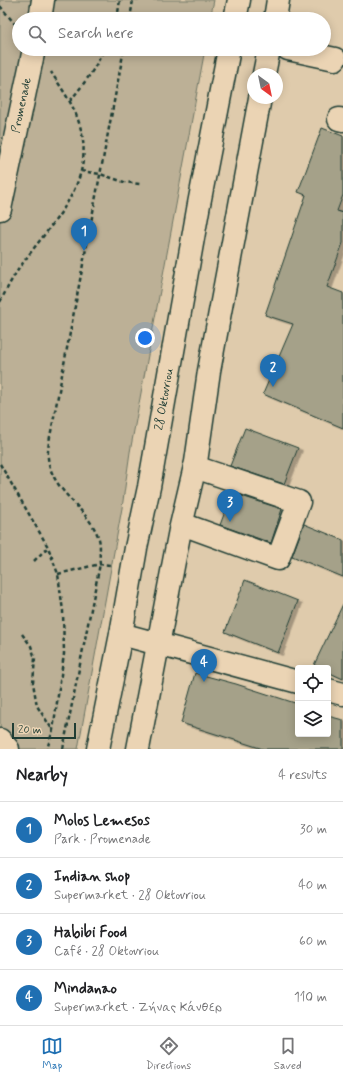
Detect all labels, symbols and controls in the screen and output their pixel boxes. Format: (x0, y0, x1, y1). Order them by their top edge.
search box (12, 12, 331, 56)
icon: search (26, 23, 48, 45)
text: Search here (58, 24, 134, 44)
north arrow (247, 68, 283, 104)
street label: Promenade (8, 76, 36, 135)
pin: 1 (71, 218, 97, 251)
your location (135, 328, 155, 348)
pin: 2 (260, 354, 286, 387)
street label: 28 Oktovriou (151, 367, 178, 432)
pin: 3 (217, 489, 243, 522)
pin: 4 (191, 649, 217, 682)
map controls (295, 665, 331, 737)
button: locate (295, 665, 331, 701)
button: layers (295, 701, 331, 737)
scale bar (12, 721, 76, 740)
text: 20 m (18, 723, 41, 737)
text: Nearby (16, 764, 68, 786)
text: 4 results (278, 767, 327, 784)
text: Molos Lemesos (54, 811, 150, 831)
text: 1 (26, 821, 32, 838)
text: 30 m (300, 821, 327, 838)
text: Park · Promenade (54, 831, 151, 848)
text: Indian shop (54, 867, 130, 887)
text: 2 (26, 877, 32, 894)
text: 40 m (298, 877, 327, 894)
text: Supermarket · 28 Oktovriou (54, 887, 206, 904)
text: Habibi Food (54, 923, 127, 943)
text: 3 (26, 933, 32, 950)
text: 60 m (299, 933, 327, 950)
text: Café · 28 Oktovriou (54, 943, 159, 960)
text: Mindanao (54, 979, 117, 999)
text: 4 (25, 989, 33, 1006)
text: 110 m (294, 989, 327, 1006)
text: Supermarket · Ζήνας Κάνθερ (54, 999, 222, 1016)
tab: Map (41, 1035, 63, 1073)
tab: Directions (146, 1035, 191, 1073)
tab: Saved (274, 1035, 302, 1073)

